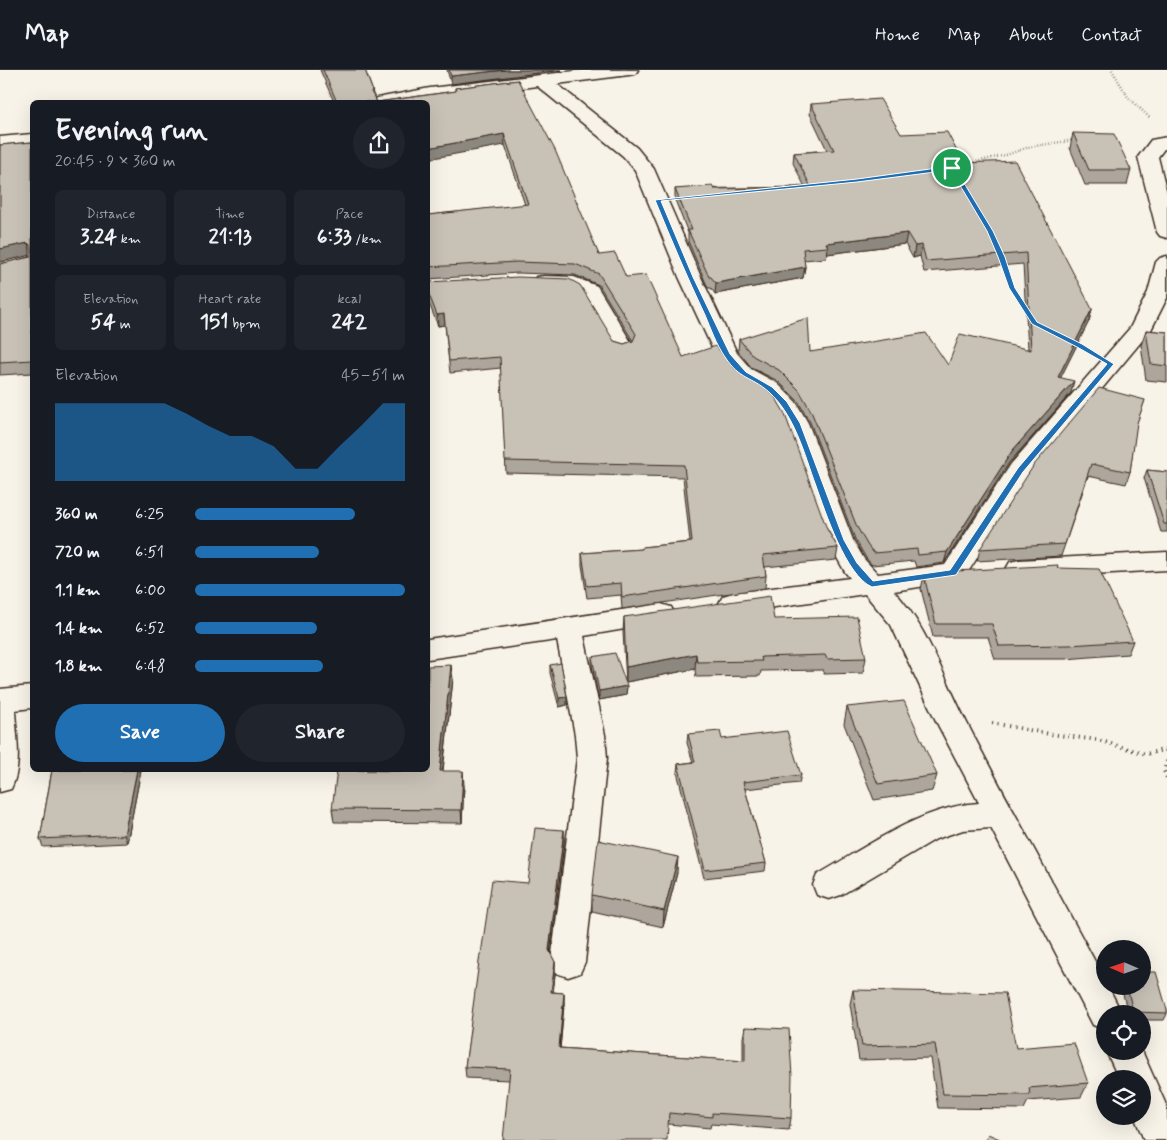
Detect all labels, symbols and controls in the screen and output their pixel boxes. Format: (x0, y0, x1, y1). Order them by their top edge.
text: Map (25, 19, 69, 50)
text: Home (875, 23, 920, 47)
text: Map (948, 23, 981, 47)
text: About (1009, 23, 1053, 47)
text: Contact (1081, 23, 1142, 47)
text: Evening run (55, 113, 208, 150)
button: share (353, 117, 405, 169)
pin (931, 147, 973, 189)
text: 20:45 · 9 × 360 m (55, 151, 175, 172)
icon: arrive (938, 154, 966, 182)
text: Distance (86, 205, 135, 223)
text: Time (215, 205, 245, 223)
text: Pace (335, 205, 363, 223)
text: 3.24 (80, 223, 117, 251)
text: 21:13 (208, 223, 252, 251)
text: 6:33 (317, 223, 352, 251)
text: km (117, 230, 141, 248)
text: /km (352, 230, 382, 248)
text: Elevation (83, 290, 138, 308)
text: Heart rate (199, 290, 261, 308)
text: kcal (338, 290, 361, 308)
text: 54 (91, 308, 116, 336)
text: 151 (200, 308, 228, 336)
text: 242 (332, 308, 367, 336)
text: m (116, 315, 131, 333)
text: bpm (228, 315, 260, 333)
text: Elevation (55, 365, 118, 386)
text: 45–51 m (341, 365, 405, 386)
text: 360 m (55, 504, 98, 525)
text: 6:25 (135, 504, 164, 525)
text: 720 m (55, 542, 100, 563)
text: 6:51 (135, 542, 164, 563)
text: 1.1 km (55, 580, 100, 601)
text: 6:00 (135, 580, 166, 601)
text: 1.4 km (55, 618, 102, 639)
text: 6:52 (135, 618, 166, 639)
text: 1.8 km (55, 656, 102, 677)
text: 6:48 (135, 656, 166, 677)
button: Save (55, 704, 225, 762)
button: Share (235, 704, 405, 762)
north arrow (1096, 940, 1151, 995)
map controls (1096, 940, 1151, 1125)
button: locate (1096, 1005, 1151, 1060)
button: layers (1096, 1070, 1151, 1125)

